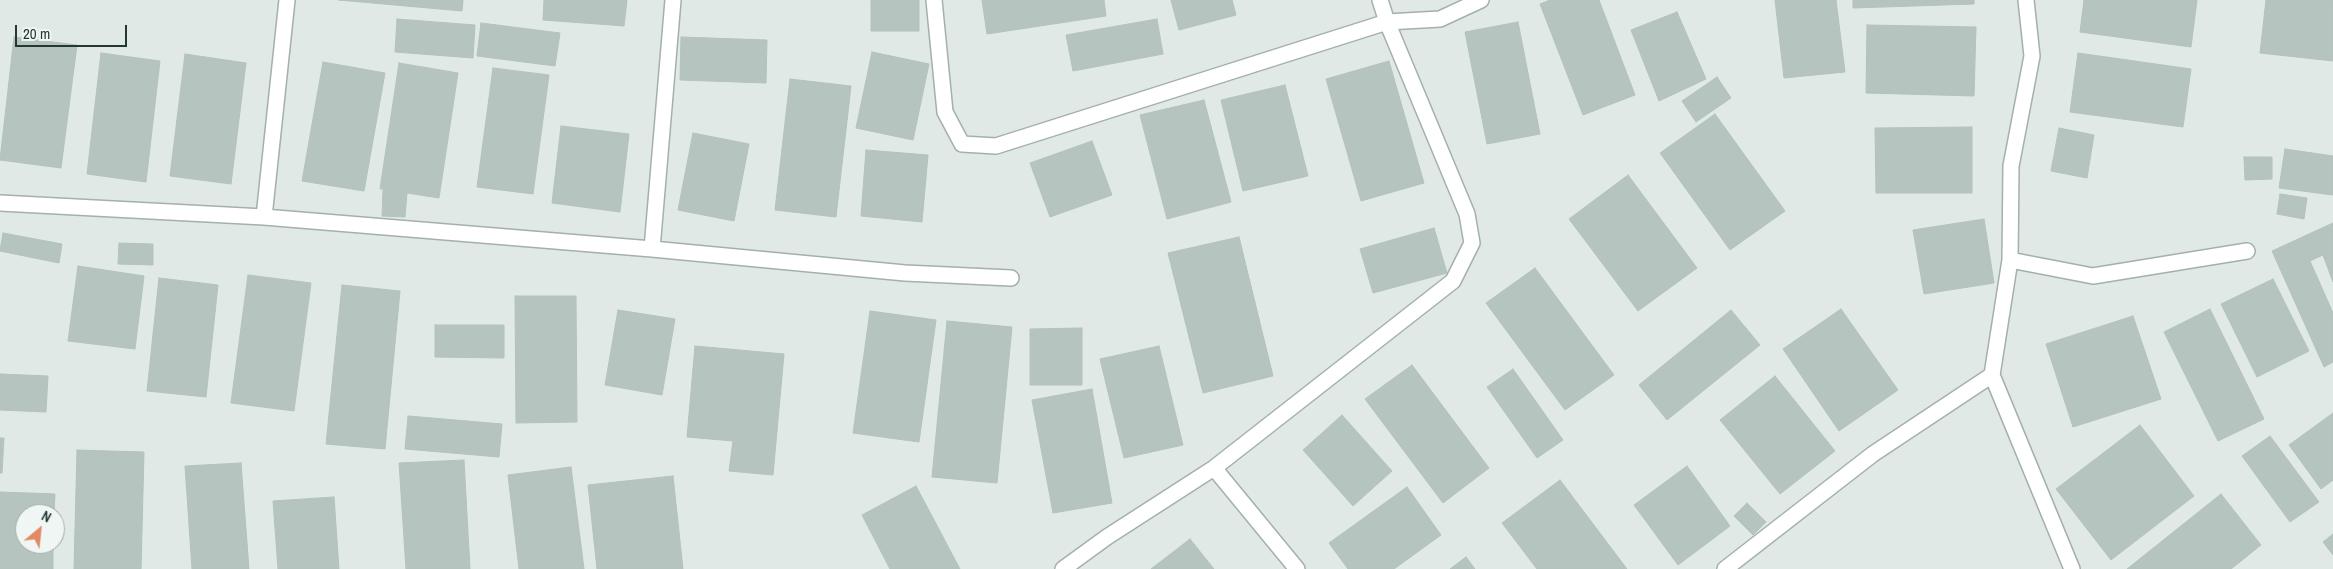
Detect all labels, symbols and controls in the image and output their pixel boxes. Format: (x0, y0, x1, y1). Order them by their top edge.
scale bar (18, 15, 130, 47)
text: 20 m (23, 23, 50, 44)
north arrow (15, 504, 65, 554)
text: N (39, 507, 54, 527)

